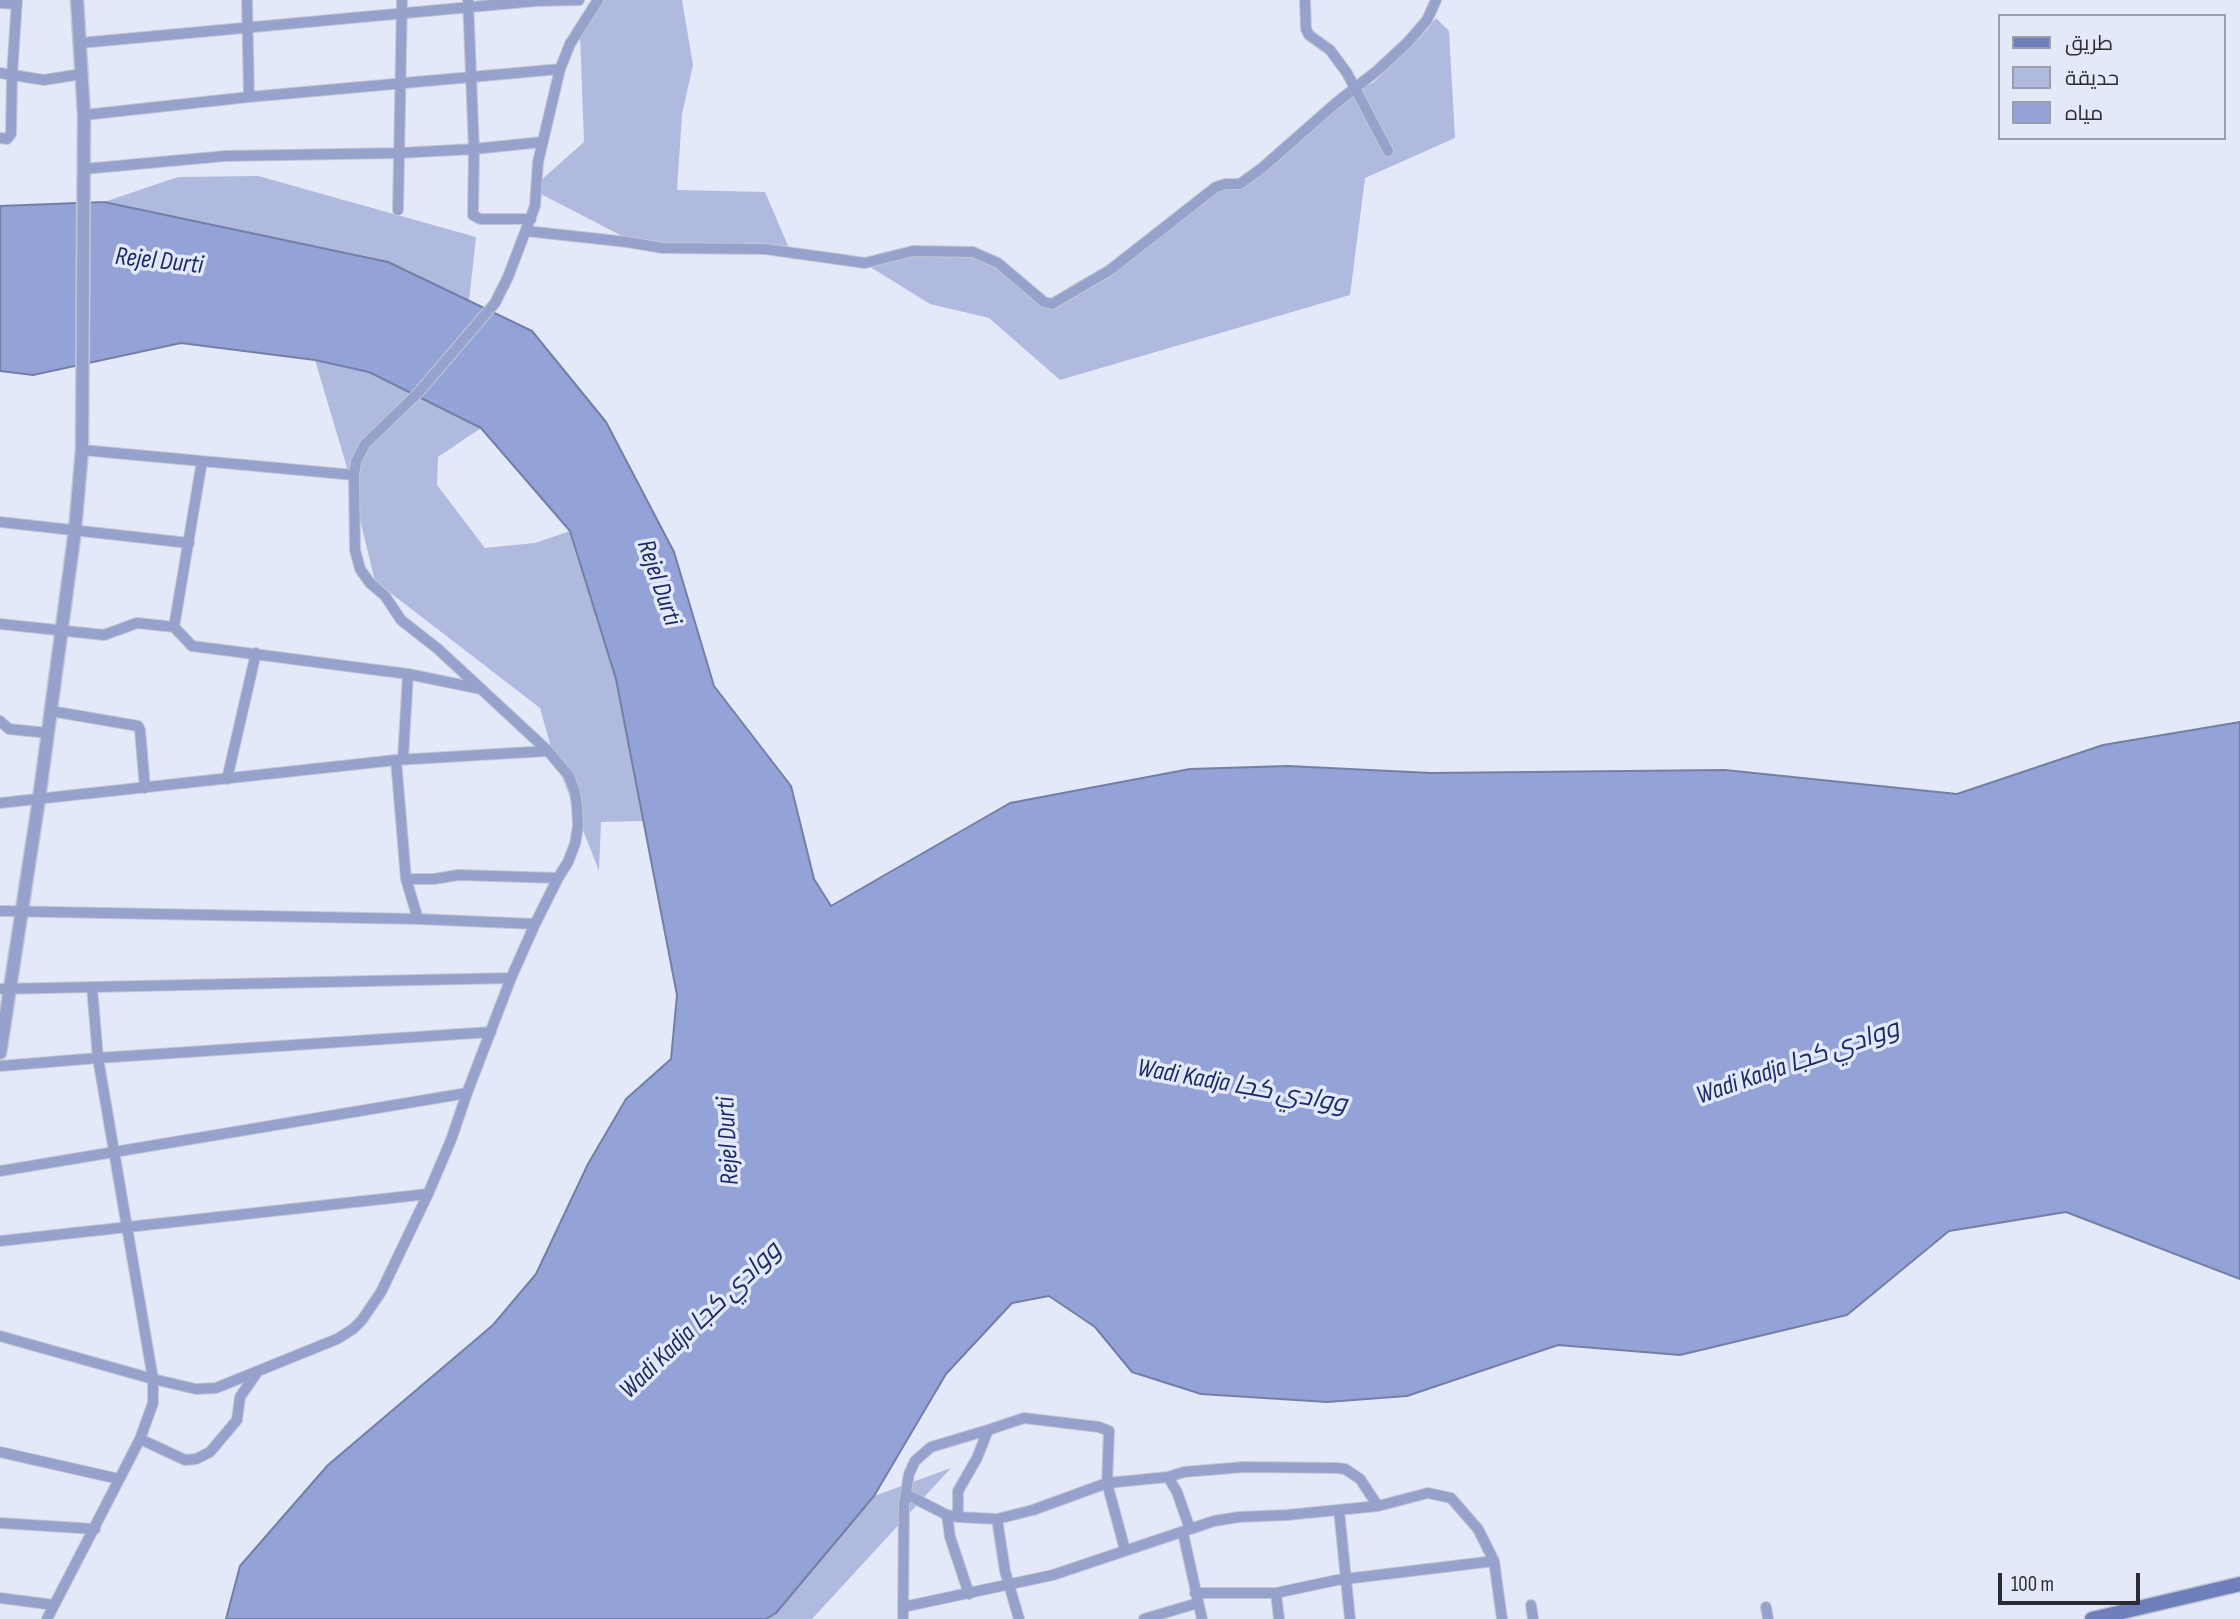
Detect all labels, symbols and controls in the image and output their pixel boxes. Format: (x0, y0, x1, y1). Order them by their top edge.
legend (1998, 14, 2226, 140)
text: طريق (2065, 31, 2113, 56)
text: حديقة (2065, 66, 2119, 91)
text: مياه (2065, 101, 2103, 126)
water label: Rejel Durti (113, 242, 205, 282)
water label: Rejel Durti (629, 536, 687, 630)
water label: Wadi Kadja ووادي كجا (1693, 1014, 1903, 1112)
water label: Wadi Kadja ووادي كجا (1135, 1053, 1349, 1121)
water label: Rejel Durti (711, 1096, 747, 1186)
water label: Wadi Kadja ووادي كجا (614, 1236, 788, 1406)
scale bar (2002, 1560, 2144, 1604)
text: 100 m (2011, 1572, 2054, 1597)

